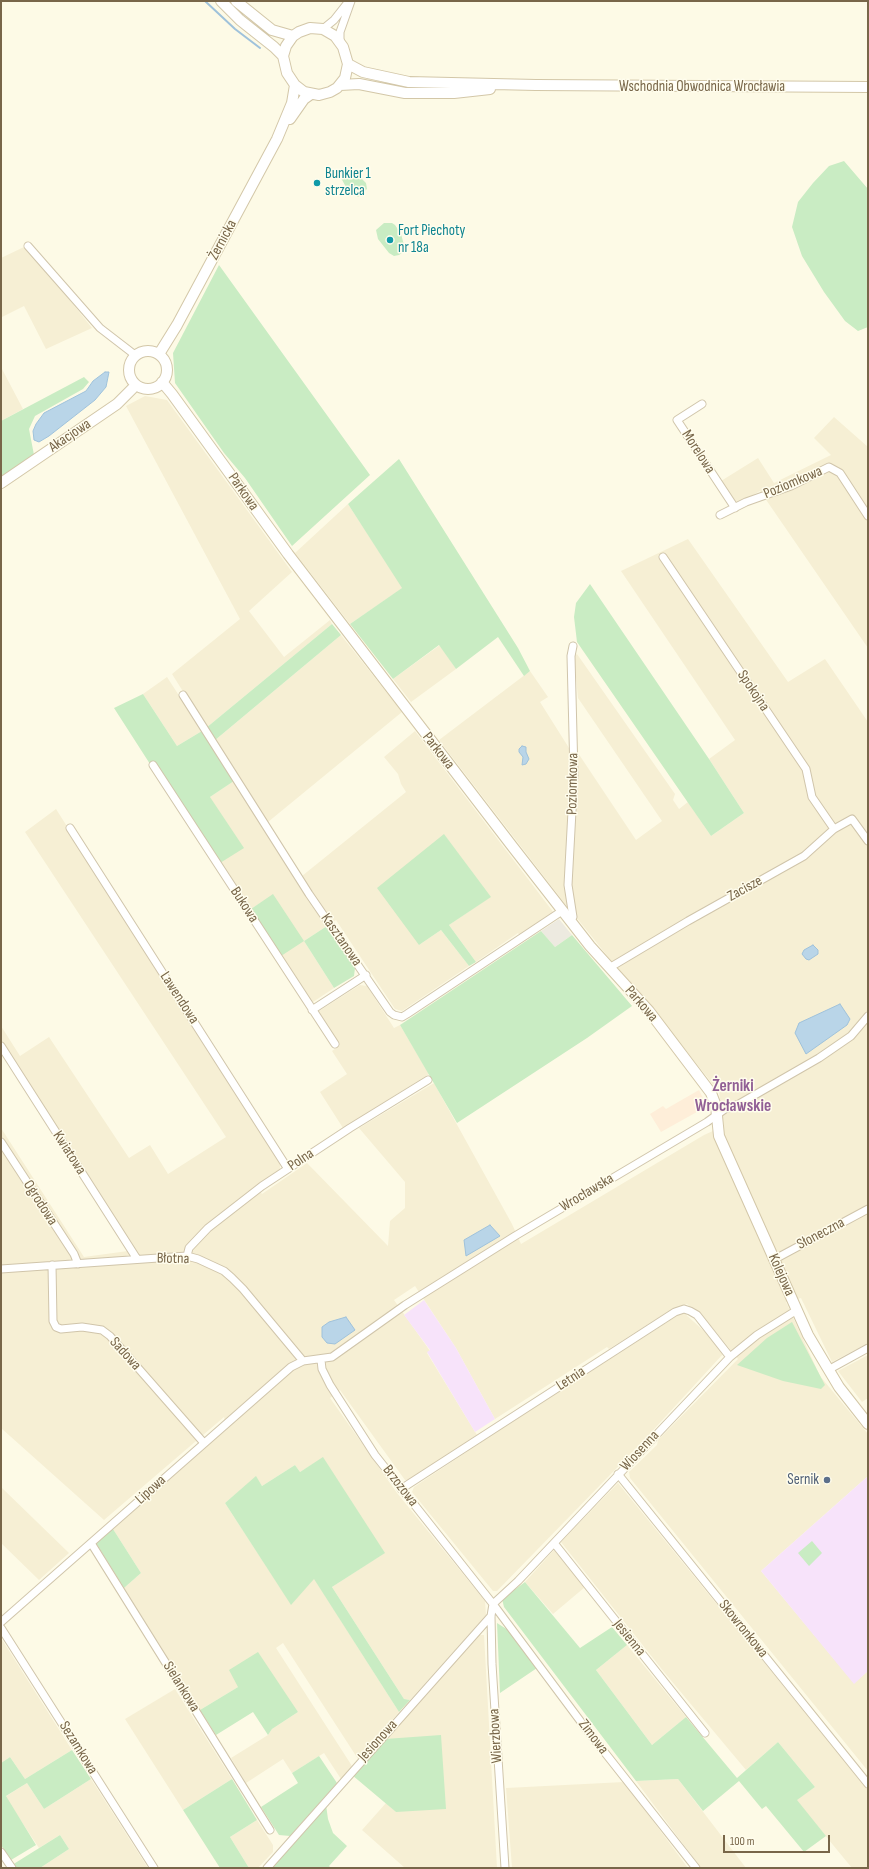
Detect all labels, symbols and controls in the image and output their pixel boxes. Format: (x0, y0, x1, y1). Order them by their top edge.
street label: Wschodnia Obwodnica Wrocławia (619, 78, 785, 96)
place label: Bunkier 1 strzelca (325, 165, 371, 200)
marker: Bunkier 1 strzelca (312, 178, 322, 188)
street label: Żernicka (205, 217, 241, 263)
place label: Fort Piechoty nr 18a (398, 222, 465, 257)
marker: Fort Piechoty nr 18a (385, 235, 395, 245)
street label: Akacjowa (45, 415, 95, 457)
street label: Morelowa (677, 427, 719, 477)
street label: Poziomkowa (761, 463, 825, 503)
street label: Parkowa (224, 470, 262, 514)
street label: Spokojna (733, 667, 773, 715)
street label: Parkowa (418, 729, 458, 773)
street label: Poziomkowa (563, 753, 583, 815)
street label: Zacisze (724, 872, 766, 906)
street label: Bukowa (226, 884, 262, 926)
street label: Kasztanowa (316, 910, 366, 970)
street label: Lawendowa (156, 969, 202, 1027)
street label: Parkowa (620, 982, 662, 1026)
district label: Żerniki Wrocławskie (695, 1077, 771, 1117)
street label: Kwiatowa (48, 1128, 90, 1178)
street label: Polna (285, 1145, 317, 1175)
street label: Wrocławska (557, 1170, 617, 1216)
street label: Ogrodowa (19, 1177, 61, 1229)
street label: Słoneczna (794, 1214, 848, 1254)
street label: Błotna (157, 1250, 189, 1268)
street label: Kolejowa (764, 1251, 798, 1299)
street label: Sadowa (105, 1334, 145, 1374)
street label: Letnia (553, 1363, 589, 1395)
street label: Wiosenna (617, 1427, 663, 1475)
street label: Brzozowa (378, 1462, 422, 1510)
place label: Sernik (787, 1471, 819, 1489)
street label: Lipowa (132, 1472, 170, 1508)
marker: Sernik (822, 1475, 832, 1485)
street label: Skowronkowa (714, 1597, 772, 1661)
street label: Jesienna (609, 1616, 649, 1660)
street label: Sielankowa (159, 1659, 203, 1715)
street label: Wierzbowa (486, 1708, 506, 1764)
street label: Jesionowa (355, 1716, 401, 1766)
street label: Zimowa (574, 1716, 612, 1758)
street label: Sezamkowa (55, 1718, 101, 1778)
scale bar (725, 1827, 832, 1853)
text: 100 m (730, 1834, 755, 1849)

